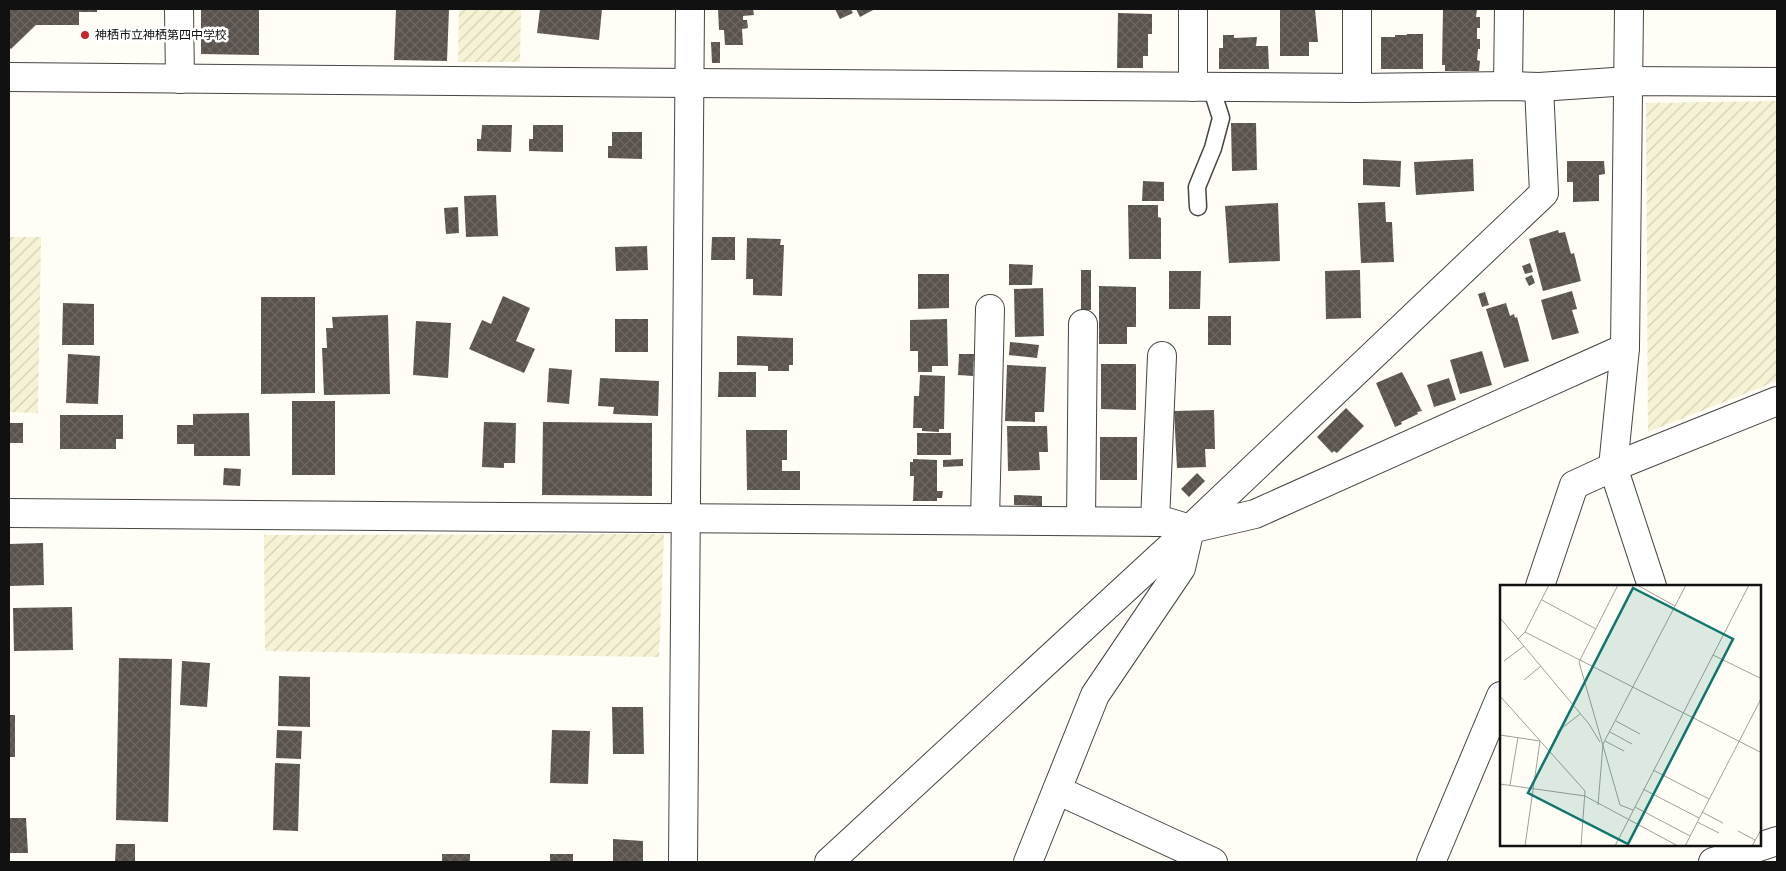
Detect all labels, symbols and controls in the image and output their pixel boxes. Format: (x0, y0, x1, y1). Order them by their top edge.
place label: 神栖市立神栖第四中学校 (95, 28, 227, 42)
marker: 神栖市立神栖第四中学校 (79, 29, 91, 41)
inset map (1500, 585, 1761, 846)

